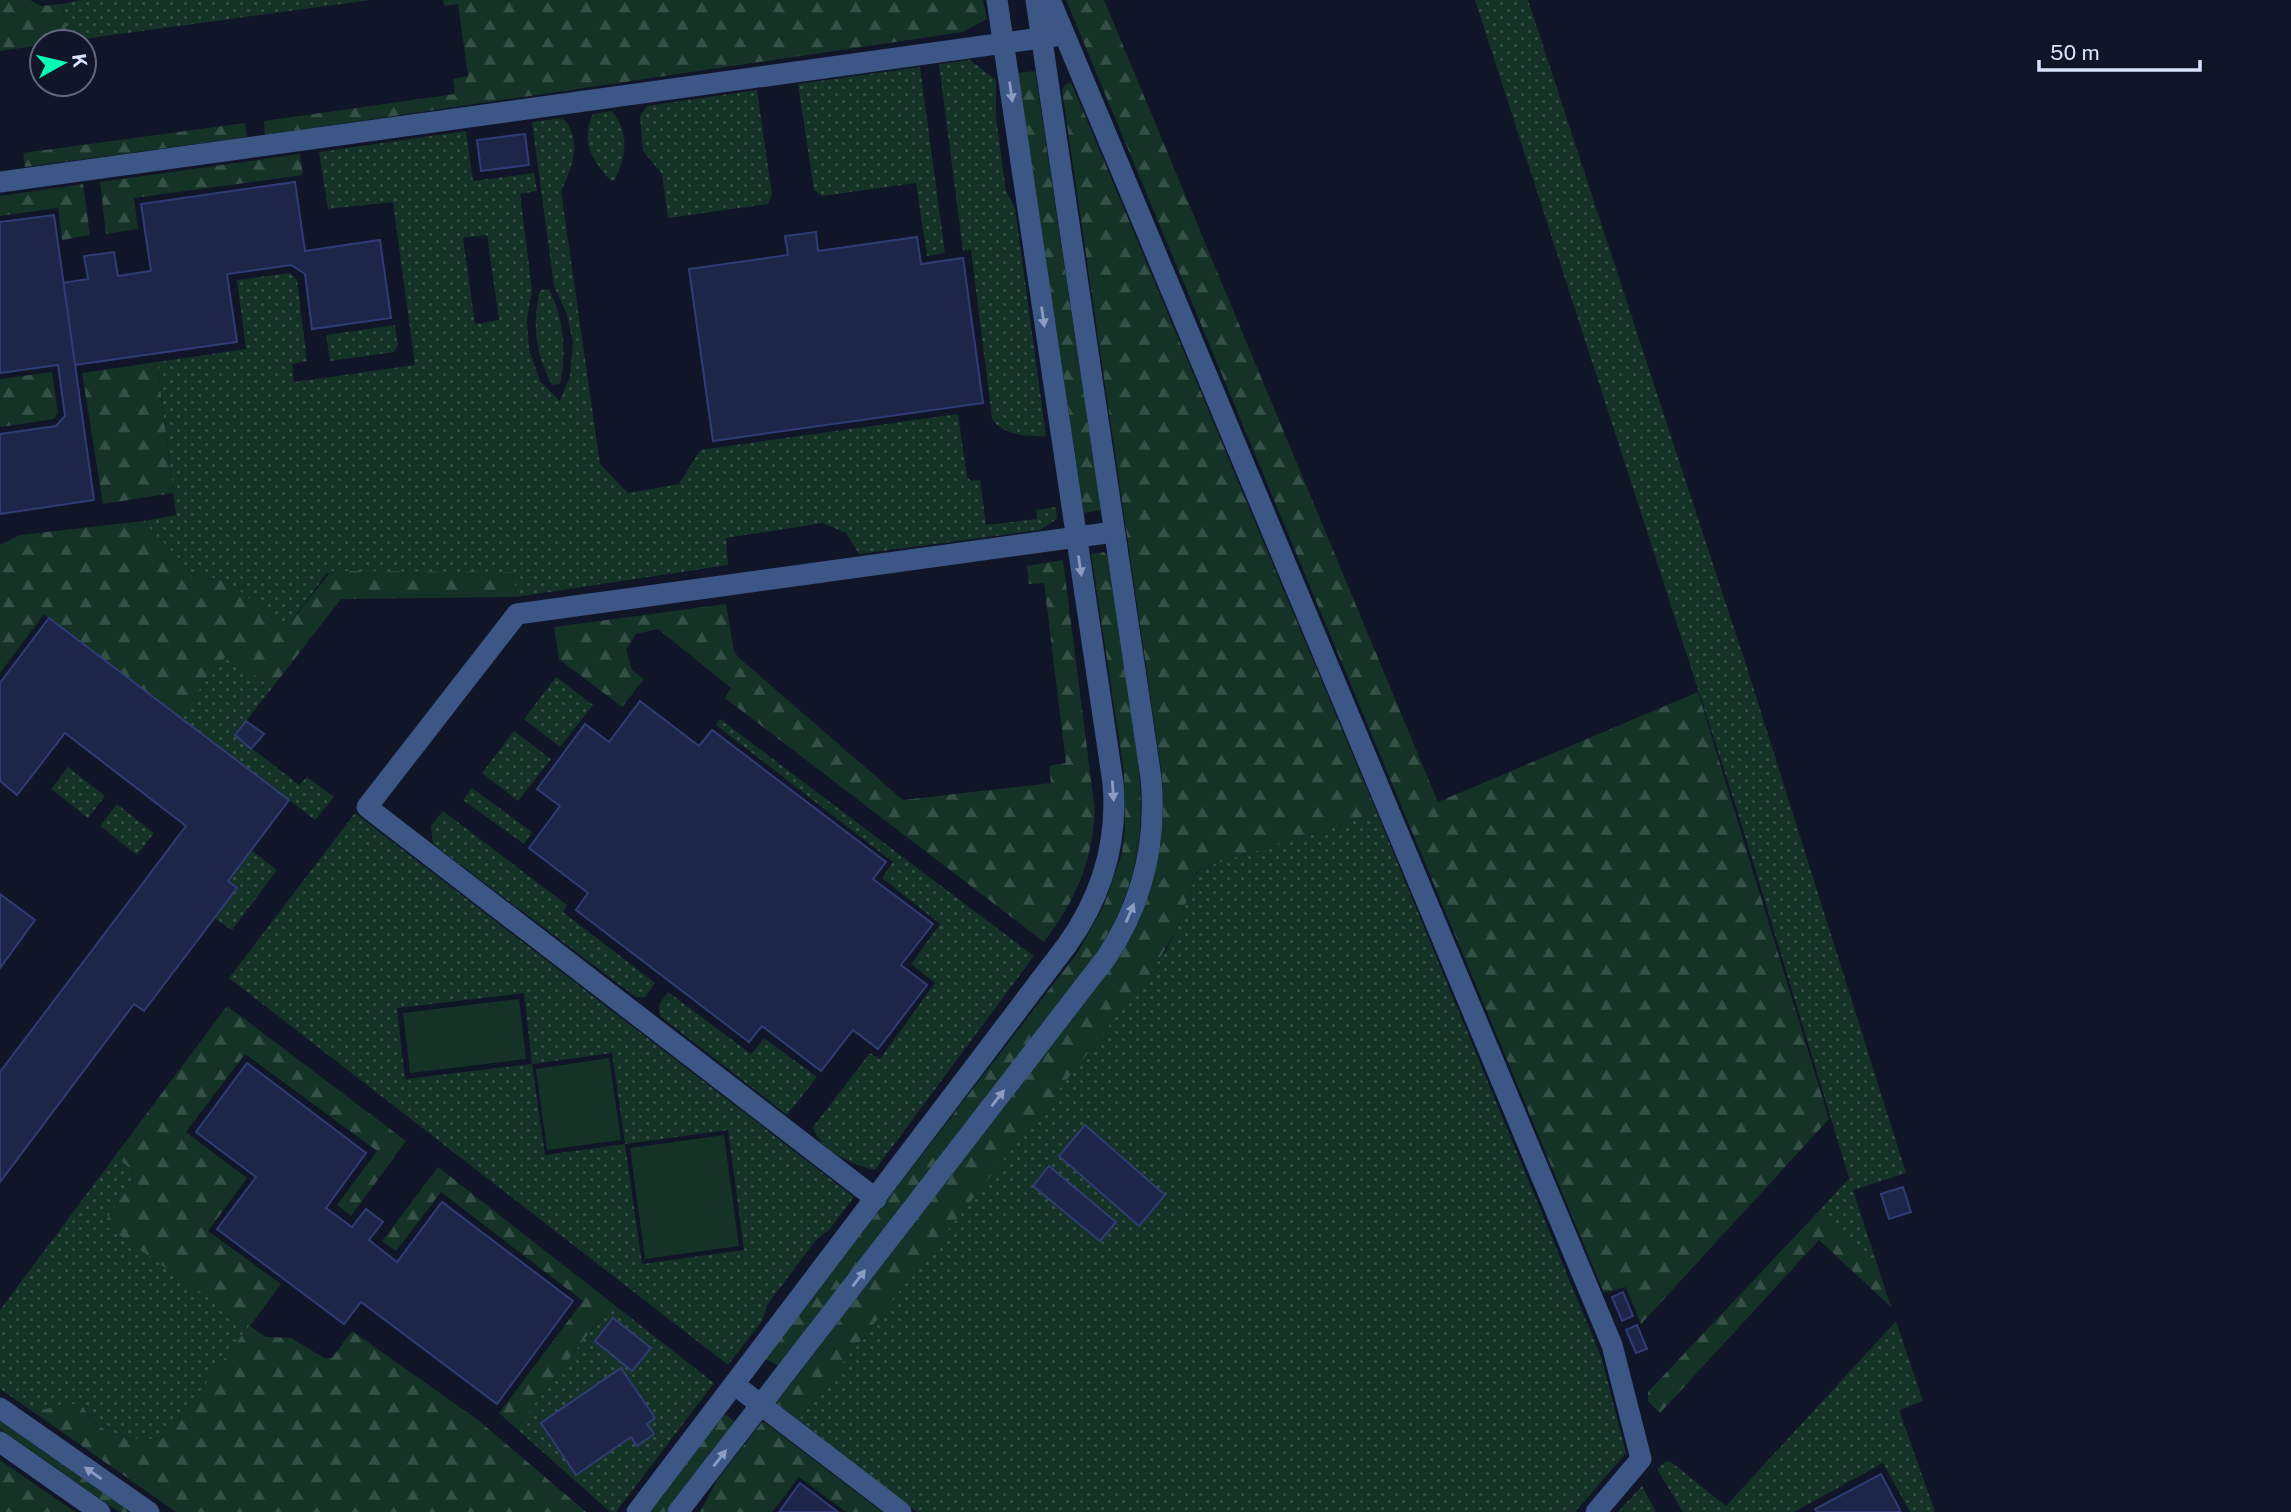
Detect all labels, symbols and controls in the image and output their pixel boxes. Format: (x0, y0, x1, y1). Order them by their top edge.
north arrow (28, 28, 98, 98)
scale bar (2039, 28, 2200, 72)
text: 50 m (2050, 40, 2100, 65)
text: K (68, 52, 92, 69)
one-way arrow (1006, 81, 1017, 103)
one-way arrow (1037, 306, 1048, 328)
one-way arrow (1075, 555, 1086, 577)
one-way arrow (1108, 780, 1119, 802)
one-way arrow (1125, 903, 1136, 924)
one-way arrow (991, 1089, 1006, 1107)
one-way arrow (852, 1269, 866, 1287)
one-way arrow (713, 1449, 727, 1467)
one-way arrow (84, 1466, 102, 1480)

